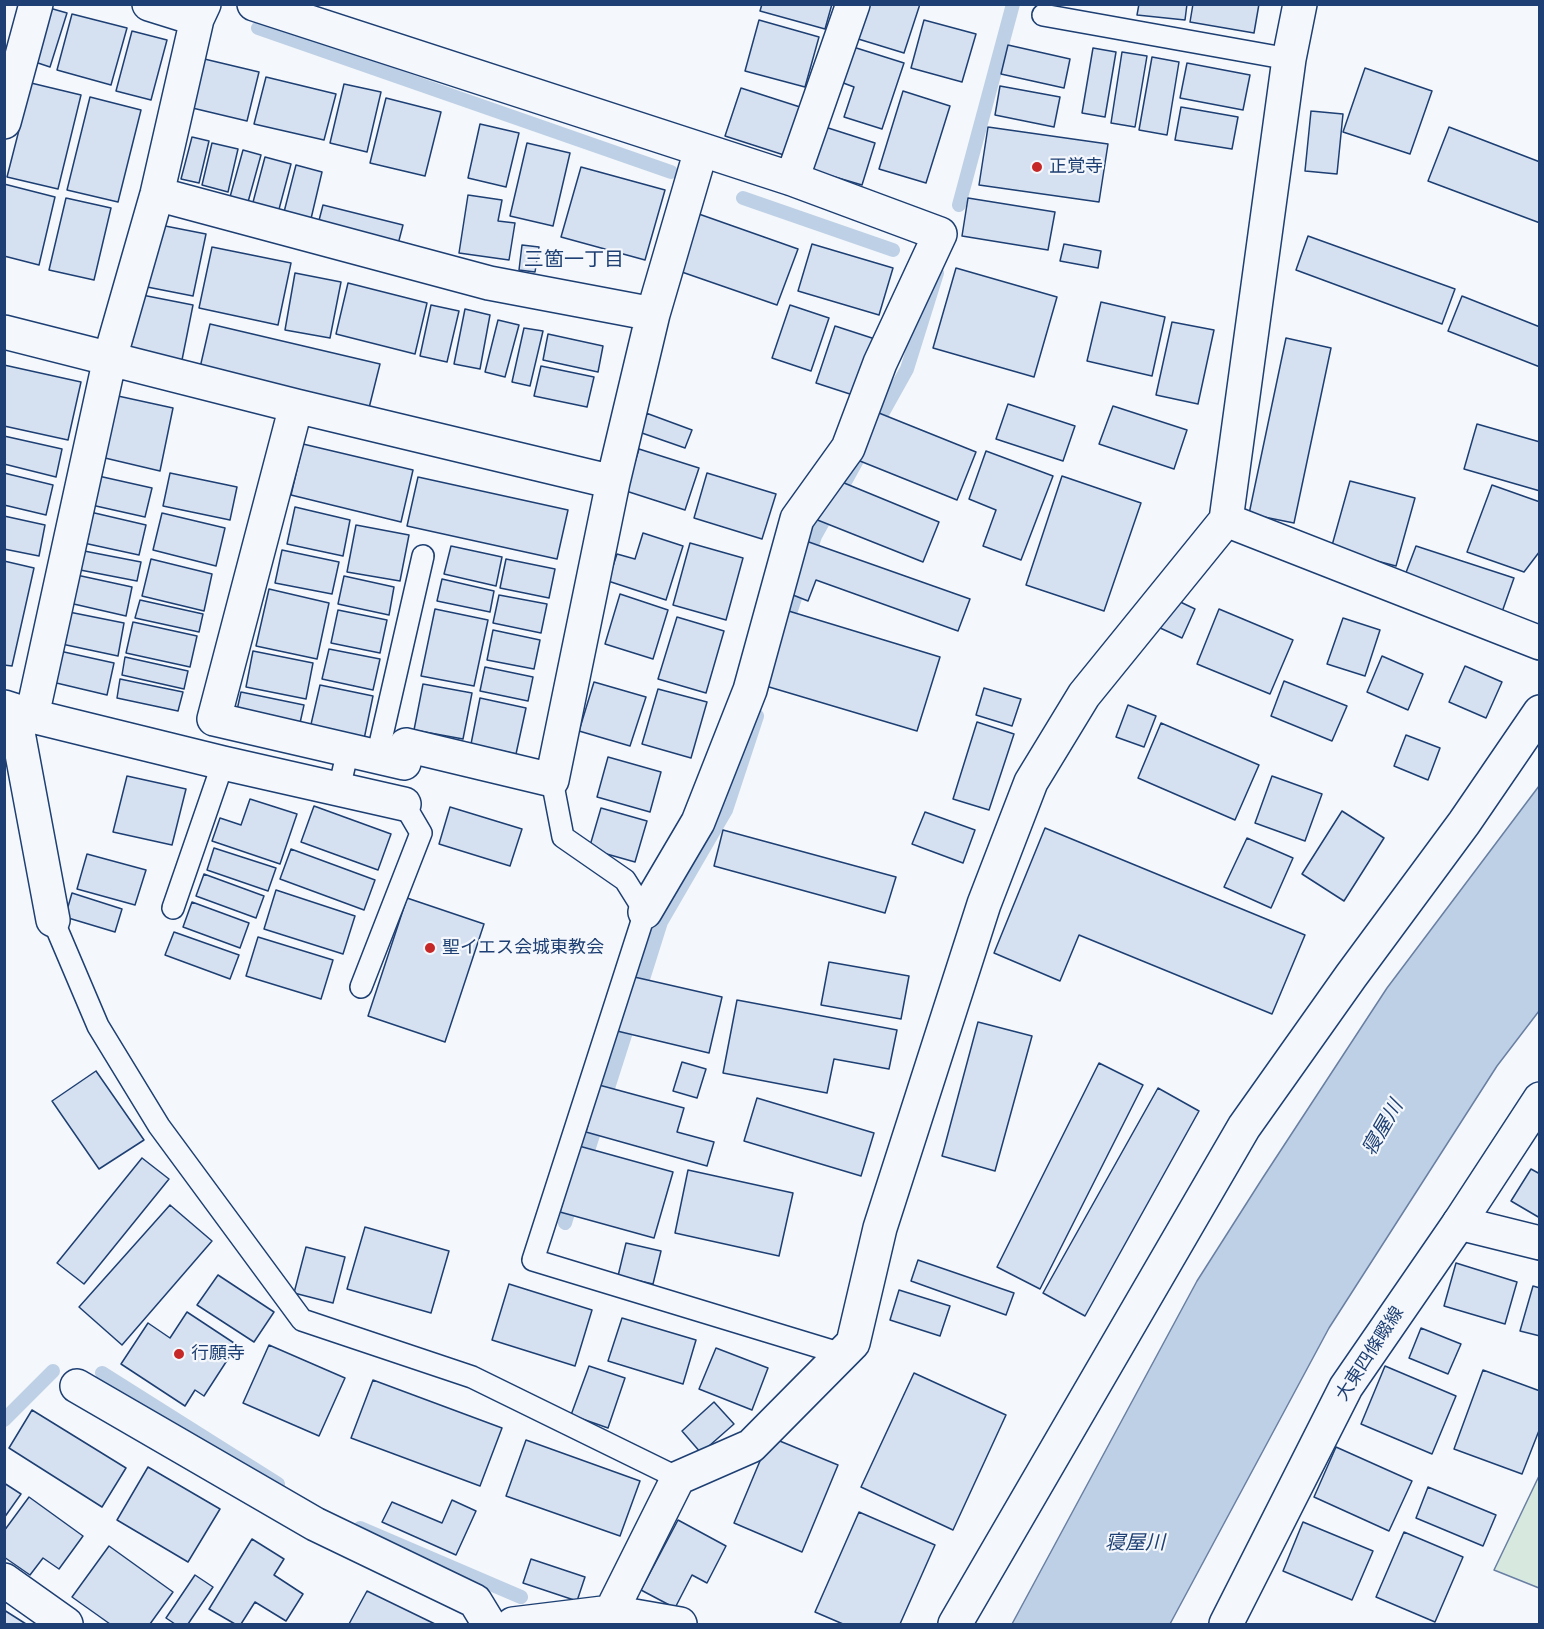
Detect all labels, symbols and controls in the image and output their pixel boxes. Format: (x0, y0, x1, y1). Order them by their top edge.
place label: 正覚寺 (1049, 156, 1103, 178)
marker: 正覚寺 (1030, 160, 1044, 174)
district label: 三箇一丁目 (524, 248, 624, 272)
place label: 聖イエス会城東教会 (442, 937, 604, 959)
marker: 聖イエス会城東教会 (423, 941, 437, 955)
water label: 寝屋川 (1358, 1096, 1408, 1160)
street label: 大東四條畷線 (1332, 1303, 1408, 1405)
place label: 行願寺 (191, 1343, 245, 1365)
marker: 行願寺 (172, 1347, 186, 1361)
water label: 寝屋川 (1105, 1531, 1165, 1555)

